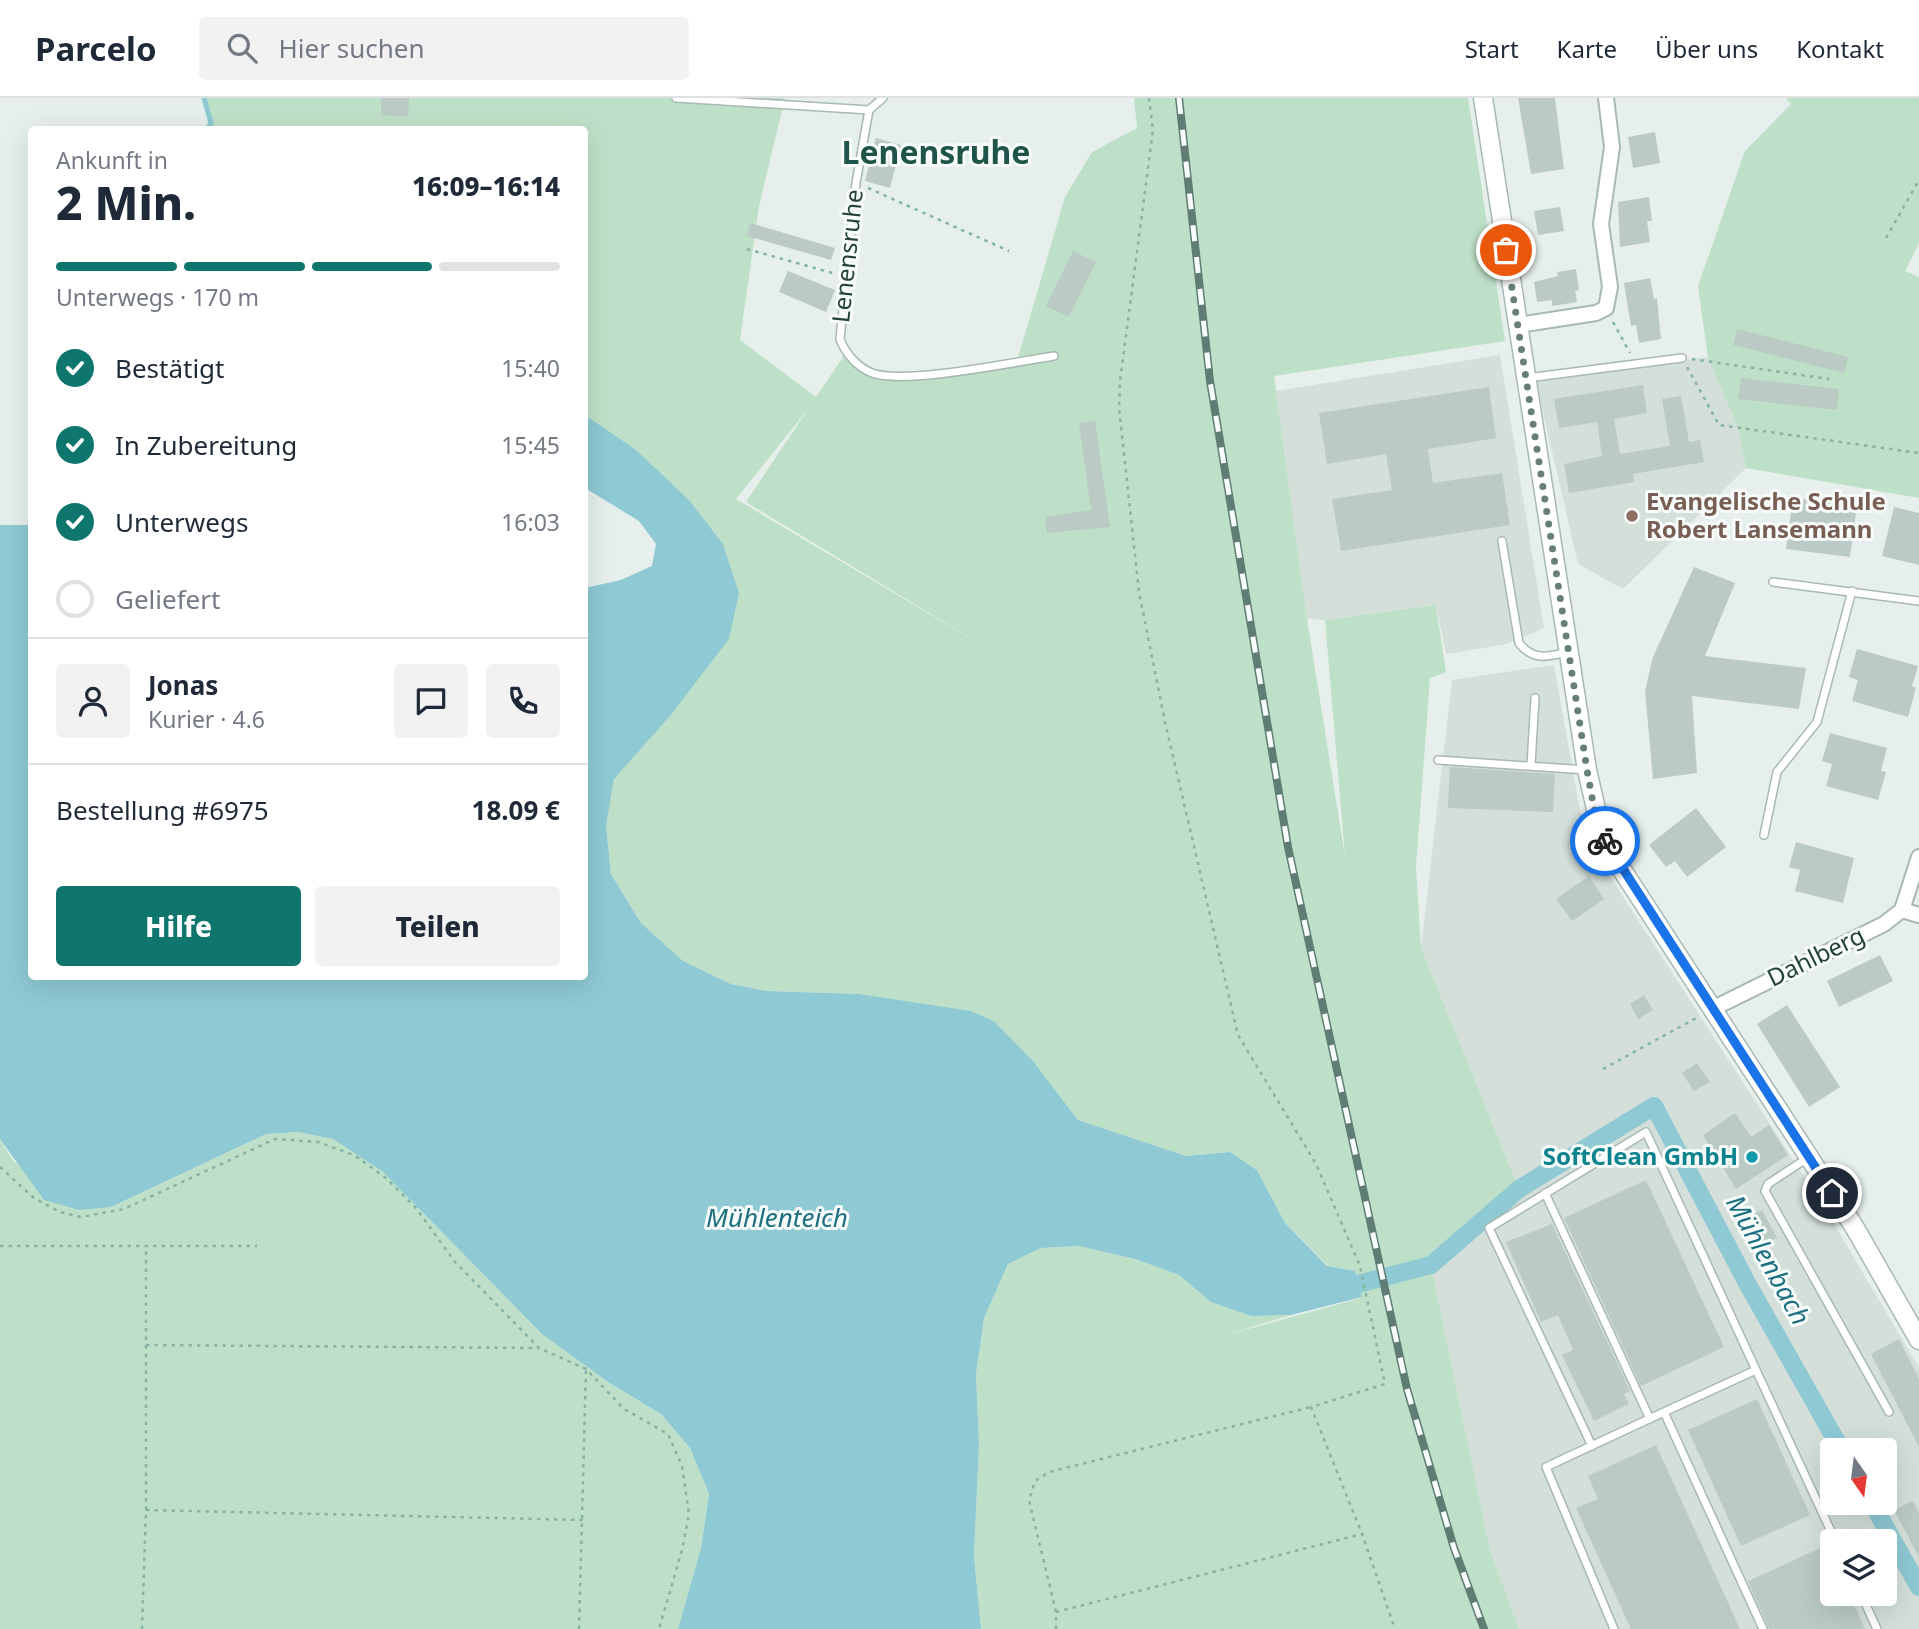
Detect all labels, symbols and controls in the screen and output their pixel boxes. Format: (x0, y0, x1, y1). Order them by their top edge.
search box (199, 17, 689, 80)
text: Parcelo (35, 26, 157, 71)
icon: search (223, 29, 261, 67)
text: Hier suchen (279, 30, 425, 66)
text: Start (1465, 32, 1519, 65)
text: Karte (1557, 32, 1617, 65)
text: Über uns (1655, 32, 1758, 65)
text: Kontakt (1796, 32, 1884, 65)
district label: Lenensruhe (842, 130, 1030, 173)
text: Ankunft in (56, 144, 168, 176)
text: 16:09–16:14 (412, 168, 560, 204)
text: 2 Min. (56, 171, 196, 233)
street label: Lenensruhe (823, 188, 870, 324)
pin (1476, 220, 1536, 280)
icon: bag (1487, 231, 1525, 269)
text: Unterwegs · 170 m (56, 281, 259, 313)
icon: check (56, 349, 94, 387)
text: Bestätigt (115, 350, 224, 386)
text: 15:40 (501, 352, 560, 384)
icon: check (56, 426, 94, 464)
text: In Zubereitung (115, 427, 297, 463)
text: 15:45 (501, 429, 560, 461)
place label: Evangelische Schule Robert Lansemann (1646, 484, 1886, 545)
icon: check (56, 503, 94, 541)
text: Unterwegs (115, 504, 248, 540)
text: 16:03 (501, 506, 560, 538)
marker: Evangelische Schule Robert Lansemann (1624, 508, 1640, 524)
text: Geliefert (115, 581, 220, 617)
button: person (56, 664, 130, 738)
button: chat (394, 664, 468, 738)
button: phone (486, 664, 560, 738)
text: Jonas (148, 667, 218, 703)
text: Kurier · 4.6 (148, 703, 265, 735)
text: Bestellung #6975 (56, 792, 269, 828)
text: 18.09 € (472, 792, 560, 828)
courier (1570, 806, 1640, 876)
icon: bike (1586, 822, 1624, 860)
button: Hilfe (56, 886, 301, 966)
button: Teilen (315, 886, 560, 966)
street label: Dahlberg (1761, 918, 1870, 993)
place label: SoftClean GmbH (1543, 1139, 1738, 1172)
marker: SoftClean GmbH (1744, 1149, 1760, 1165)
pin (1802, 1163, 1862, 1223)
icon: home (1813, 1174, 1851, 1212)
water label: Mühlenbach (1718, 1188, 1819, 1331)
water label: Mühlenteich (706, 1199, 848, 1235)
north arrow (1820, 1438, 1897, 1516)
map controls (1820, 1438, 1897, 1606)
button: layers (1820, 1529, 1897, 1606)

